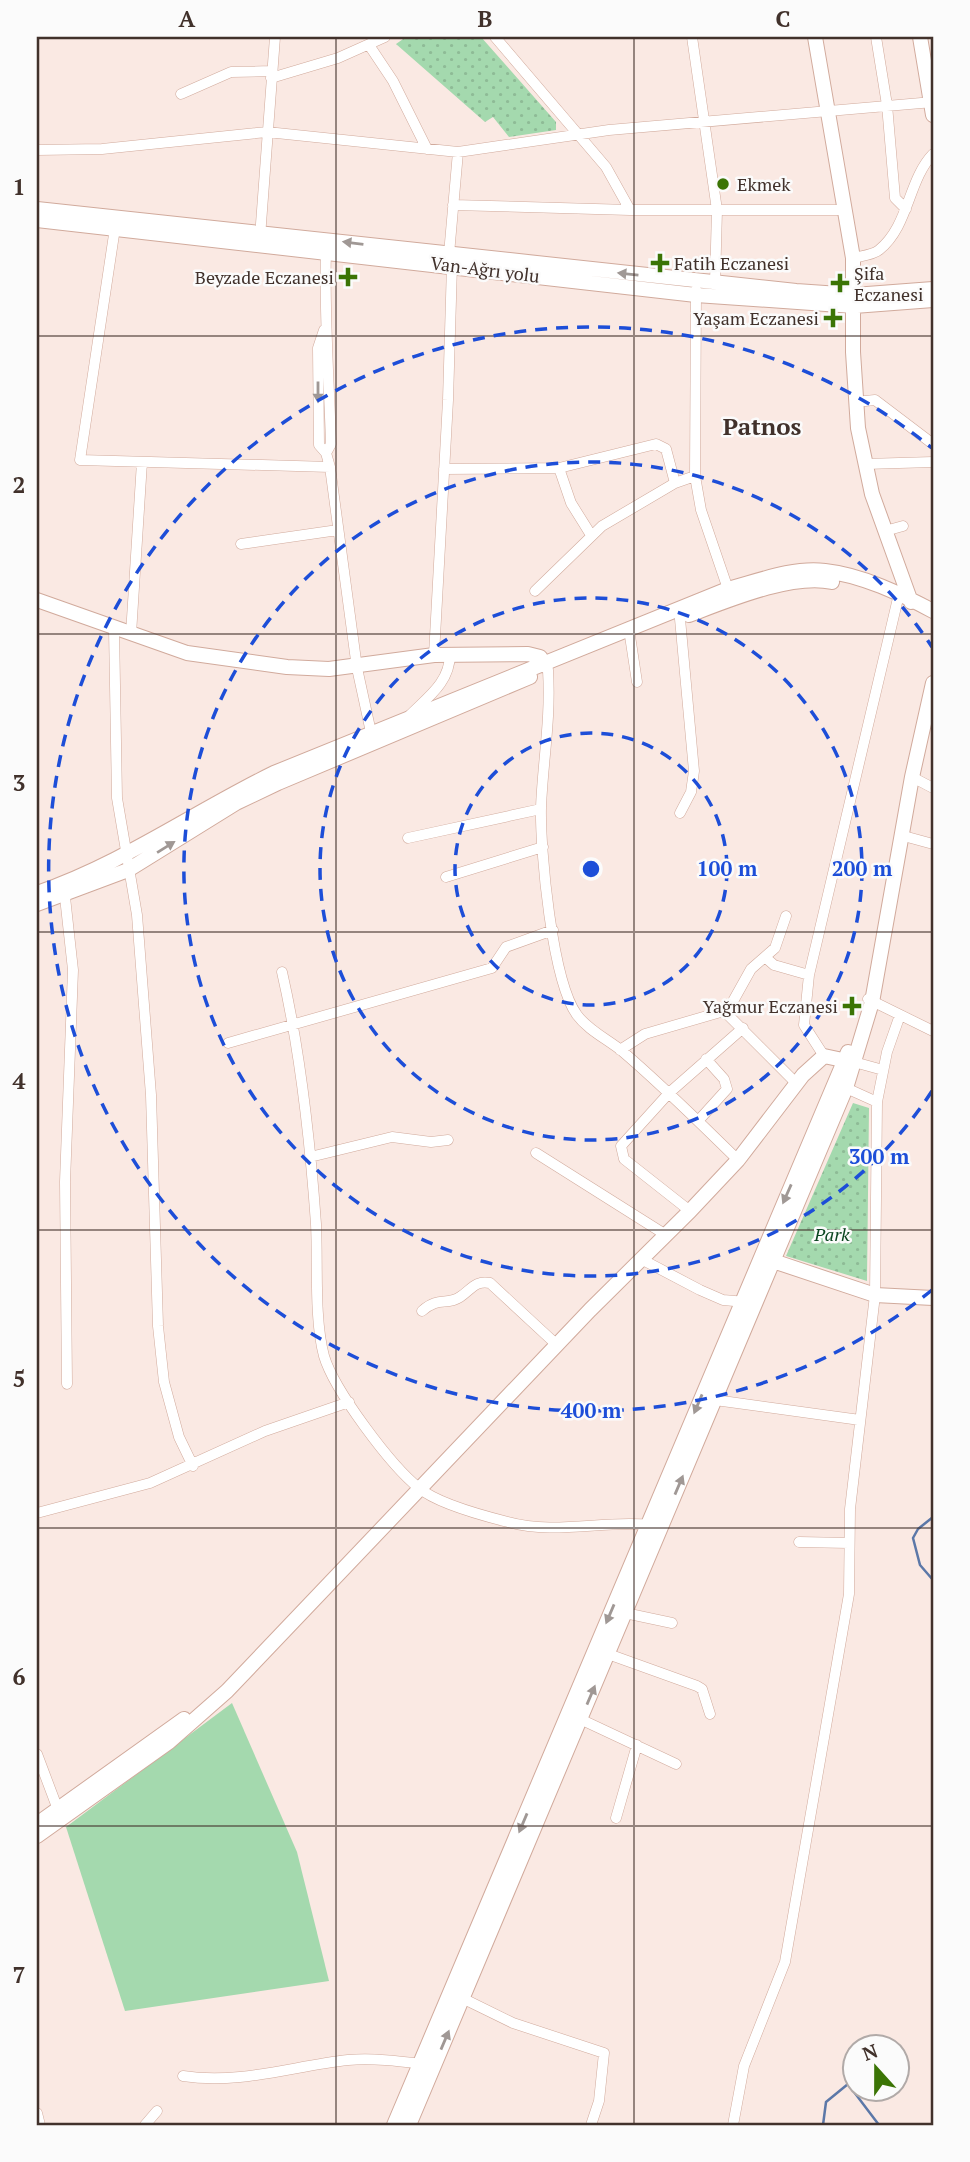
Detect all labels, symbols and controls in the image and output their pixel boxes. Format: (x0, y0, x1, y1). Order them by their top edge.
text: A (179, 3, 196, 34)
text: B (478, 3, 493, 34)
text: C (776, 3, 791, 34)
text: 1 (13, 171, 26, 202)
place label: Ekmek (737, 172, 791, 196)
marker: Ekmek (715, 176, 731, 192)
one-way arrow (342, 237, 364, 248)
street label: Van-Ağrı yolu (429, 250, 541, 288)
place label: Fatih Eczanesi (674, 251, 789, 275)
marker: Fatih Eczanesi (652, 255, 668, 271)
place label: Şifa Eczanesi (854, 261, 923, 306)
place label: Beyzade Eczanesi (195, 265, 334, 289)
one-way arrow (616, 268, 638, 279)
marker: Beyzade Eczanesi (340, 269, 356, 285)
marker: Şifa Eczanesi (832, 275, 848, 291)
place label: Yaşam Eczanesi (693, 306, 819, 330)
marker: Yaşam Eczanesi (825, 310, 841, 326)
one-way arrow (313, 382, 324, 404)
district label: Patnos (723, 410, 802, 442)
text: 2 (13, 469, 26, 500)
text: 3 (13, 767, 26, 798)
one-way arrow (156, 841, 175, 854)
text: 100 m (697, 854, 758, 882)
text: 200 m (832, 854, 893, 882)
centre of rings (579, 857, 603, 881)
place label: Yağmur Eczanesi (703, 994, 838, 1018)
marker: Yağmur Eczanesi (844, 998, 860, 1014)
text: 4 (13, 1065, 26, 1096)
text: 300 m (849, 1142, 910, 1170)
one-way arrow (781, 1184, 792, 1205)
park label: Park (813, 1222, 850, 1246)
text: 5 (13, 1363, 26, 1394)
one-way arrow (692, 1393, 703, 1414)
text: 400 m (561, 1396, 622, 1424)
one-way arrow (673, 1475, 685, 1495)
one-way arrow (605, 1603, 616, 1624)
text: 6 (13, 1661, 26, 1692)
one-way arrow (585, 1684, 596, 1705)
one-way arrow (517, 1813, 528, 1834)
text: 7 (13, 1959, 26, 1990)
one-way arrow (440, 2029, 451, 2050)
north arrow (841, 2032, 911, 2102)
text: N (859, 2037, 881, 2066)

